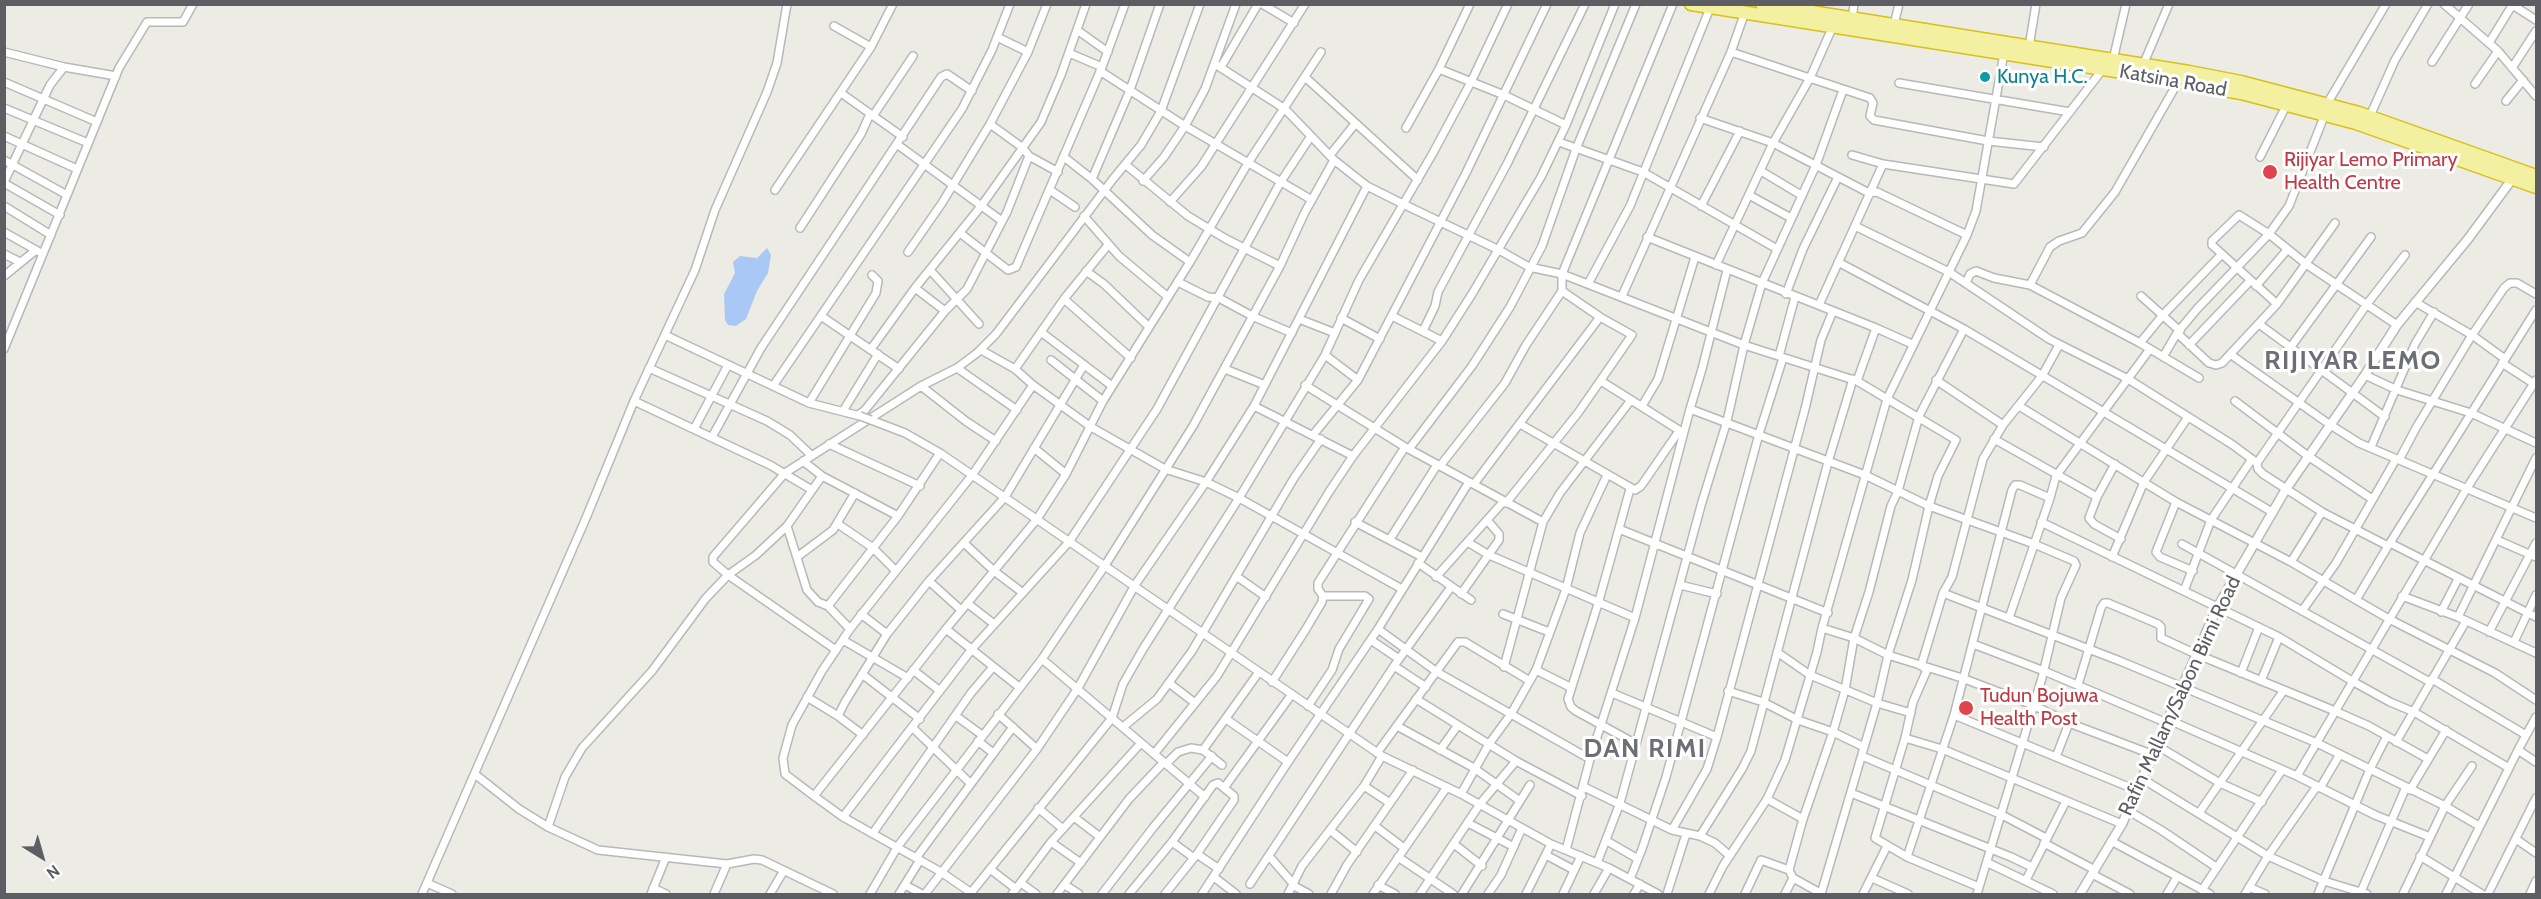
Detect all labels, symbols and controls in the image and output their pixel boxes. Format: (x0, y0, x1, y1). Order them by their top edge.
street label: Katsina Road (2117, 60, 2229, 102)
place label: Kunya H.C. (1997, 65, 2088, 89)
marker: Kunya H.C. (1978, 70, 1992, 84)
place label: Rijiyar Lemo Primary Health Centre (2284, 148, 2458, 195)
marker: Rijiyar Lemo Primary Health Centre (2261, 163, 2279, 181)
district label: RIJIYAR LEMO (2264, 345, 2442, 377)
street label: Rafin Mallam/Sabon Birni Road (2114, 572, 2246, 820)
place label: Tudun Bojuwa Health Post (1980, 684, 2098, 731)
marker: Tudun Bojuwa Health Post (1957, 699, 1975, 717)
district label: DAN RIMI (1583, 733, 1707, 765)
north arrow (12, 827, 72, 887)
text: N (43, 861, 63, 883)

